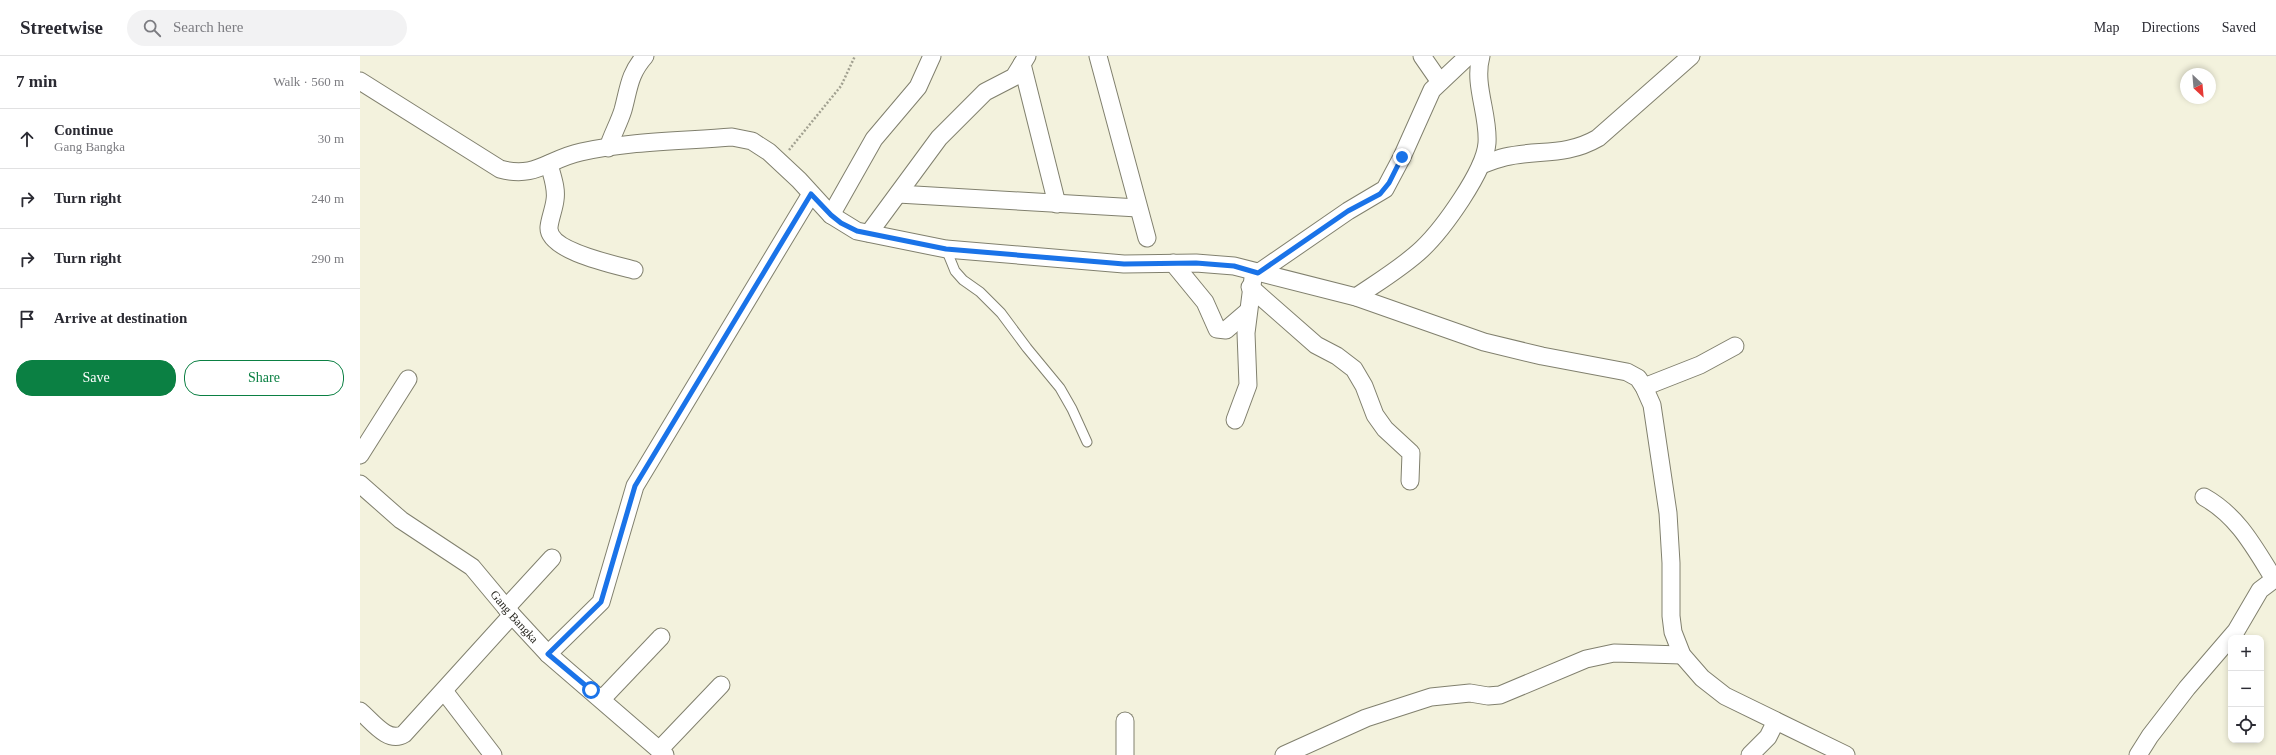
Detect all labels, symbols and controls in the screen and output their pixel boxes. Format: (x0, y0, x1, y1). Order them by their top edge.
search box (127, 10, 407, 46)
text: Streetwise (20, 17, 103, 38)
icon: search (141, 17, 163, 39)
text: Search here (173, 19, 243, 35)
text: Map (2094, 20, 2119, 35)
text: Directions (2141, 20, 2200, 35)
text: Saved (2222, 20, 2256, 35)
north arrow (2180, 68, 2216, 104)
text: 7 min (16, 72, 57, 91)
text: Walk · 560 m (273, 74, 344, 89)
text: Continue (54, 122, 113, 138)
icon: ahead (16, 128, 38, 150)
text: 30 m (318, 131, 344, 146)
text: Gang Bangka (54, 139, 125, 154)
route end (1393, 148, 1411, 166)
icon: right (16, 188, 38, 210)
text: Turn right (54, 190, 121, 206)
text: 240 m (311, 191, 344, 206)
icon: right (16, 248, 38, 270)
text: Turn right (54, 250, 121, 266)
text: 290 m (311, 251, 344, 266)
icon: arrive (16, 308, 38, 330)
text: Arrive at destination (54, 310, 187, 326)
button: Save (16, 360, 176, 396)
button: Share (184, 360, 344, 396)
street label: Gang Bangka (487, 587, 542, 646)
map controls (2228, 635, 2264, 743)
button: + (2228, 635, 2264, 671)
button: − (2228, 671, 2264, 707)
route start (582, 681, 600, 699)
button: locate (2228, 707, 2264, 743)

